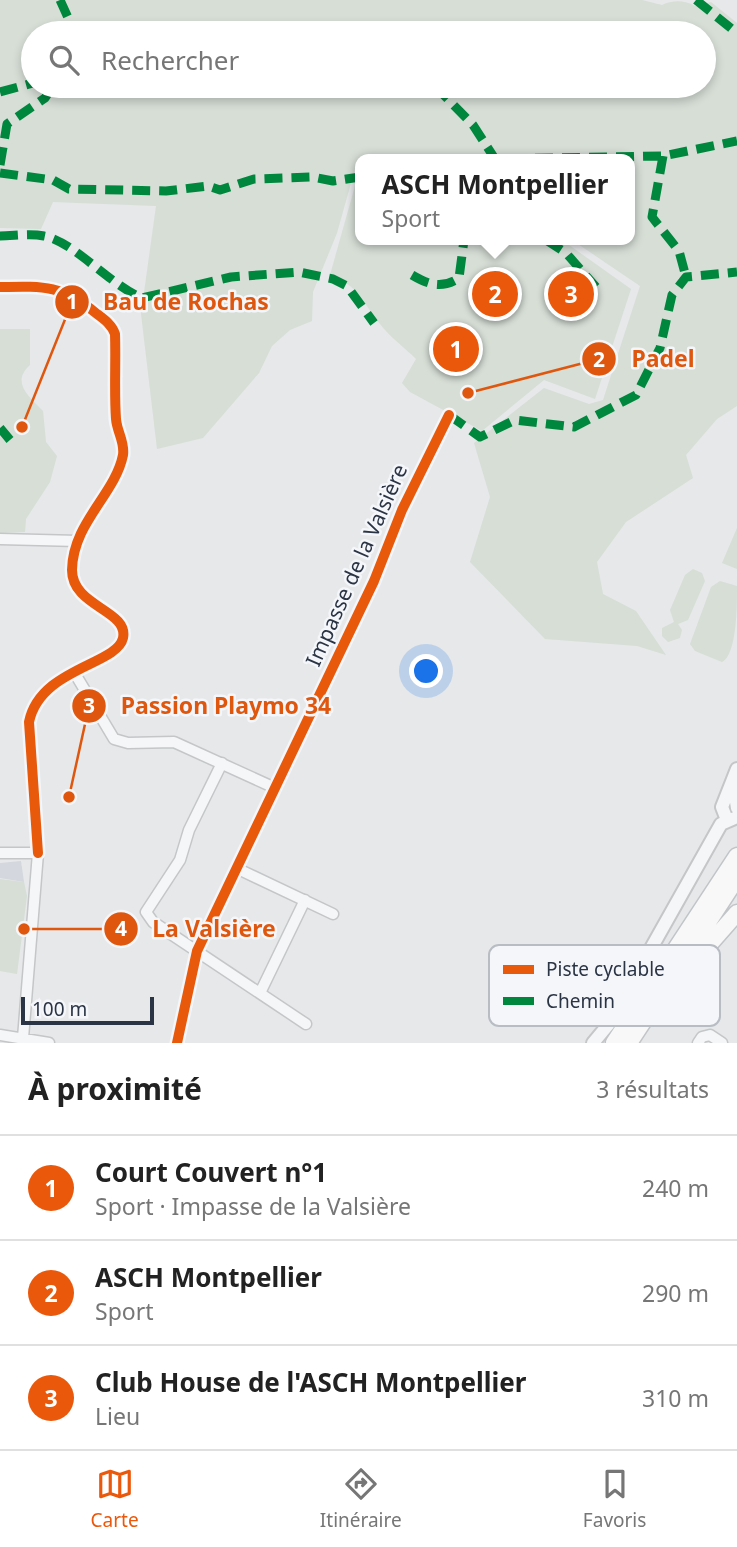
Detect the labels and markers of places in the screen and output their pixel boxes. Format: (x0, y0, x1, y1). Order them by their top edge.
pin: 2 (472, 268, 518, 320)
pin: 3 (548, 268, 594, 320)
callout: Bau de Rochas (55, 280, 283, 324)
pin: 1 (433, 323, 479, 375)
callout: Padel (582, 337, 708, 381)
callout: Passion Playmo 34 (71, 684, 345, 728)
callout: La Valsière (104, 907, 290, 951)

